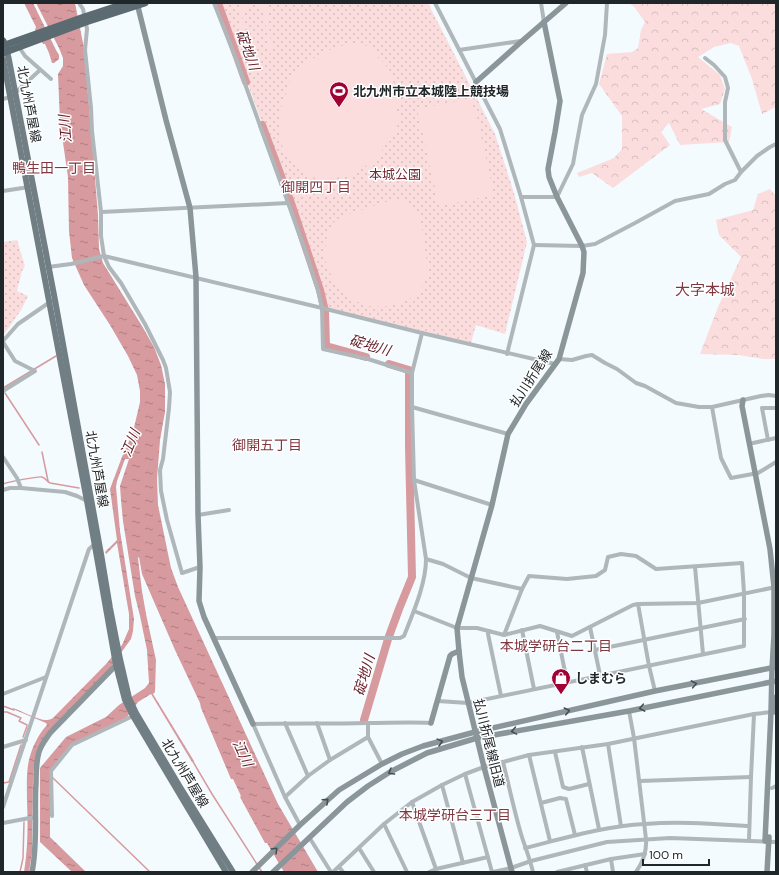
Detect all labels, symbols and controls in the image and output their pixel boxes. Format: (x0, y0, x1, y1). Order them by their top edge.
water label: 碇地川 (232, 27, 264, 75)
street label: 北九州芦屋線 (13, 64, 45, 144)
sports icon: 北九州市立本城陸上競技場 (328, 80, 350, 108)
place label: 北九州市立本城陸上競技場 (353, 83, 509, 100)
water label: 江川 (55, 112, 75, 144)
district label: 鴨生田一丁目 (12, 159, 96, 177)
park label: 本城公園 (369, 166, 421, 183)
district label: 御開四丁目 (281, 178, 351, 196)
district label: 大字本城 (675, 280, 735, 300)
water label: 碇地川 (347, 331, 395, 360)
street label: 払川折尾線 (506, 346, 556, 410)
water label: 江川 (116, 425, 144, 459)
street label: 北九州芦屋線 (82, 429, 112, 509)
district label: 御開五丁目 (232, 436, 302, 454)
district label: 本城学研台二丁目 (500, 637, 612, 655)
water label: 碇地川 (350, 650, 379, 698)
shop icon: しまむら (550, 667, 572, 695)
place label: しまむら (575, 670, 627, 687)
one-way arrow (691, 680, 697, 689)
street label: 払川折尾線旧道 (470, 697, 508, 789)
one-way arrow (639, 703, 645, 712)
one-way arrow (563, 708, 570, 716)
one-way arrow (511, 727, 517, 735)
street label: 北九州芦屋線 (158, 735, 212, 811)
water label: 江川 (229, 737, 258, 771)
one-way arrow (437, 738, 443, 746)
one-way arrow (388, 767, 395, 774)
one-way arrow (321, 799, 329, 806)
district label: 本城学研台三丁目 (399, 806, 511, 824)
scale bar (643, 841, 709, 867)
one-way arrow (270, 847, 278, 855)
text: 100 m (649, 847, 683, 863)

